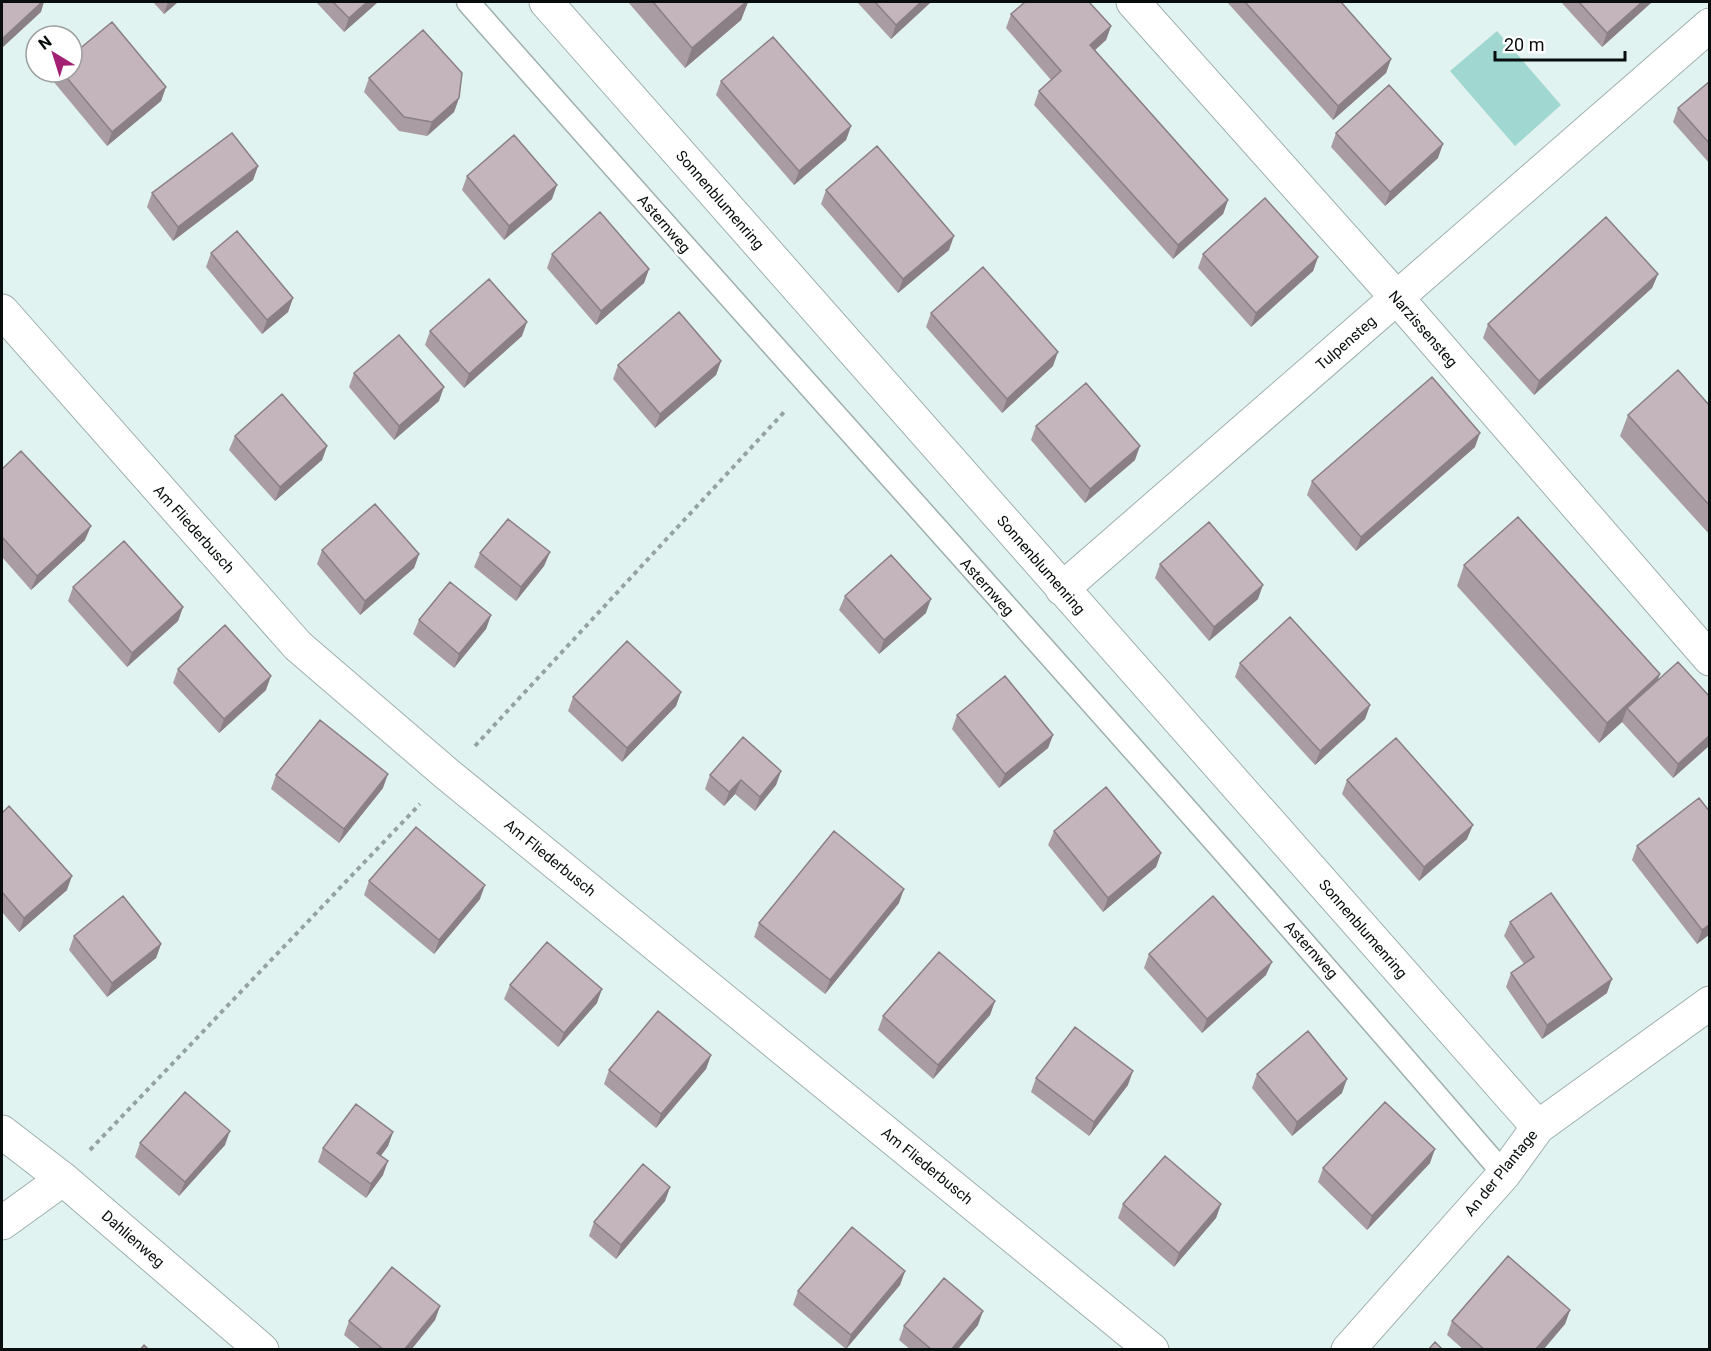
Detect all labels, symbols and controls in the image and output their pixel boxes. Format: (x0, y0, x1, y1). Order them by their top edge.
north arrow (24, 24, 84, 84)
scale bar (1495, 24, 1626, 62)
text: N (35, 32, 55, 54)
text: 20 m (1504, 34, 1544, 55)
street label: Sonnenblumenring (672, 147, 768, 253)
street label: Asternweg (634, 191, 694, 257)
street label: Narzissensteg (1385, 287, 1461, 371)
street label: Tulpensteg (1312, 312, 1380, 374)
street label: Am Fliederbusch (150, 481, 238, 577)
street label: Sonnenblumenring (993, 512, 1089, 618)
street label: Asternweg (956, 554, 1018, 620)
street label: Am Fliederbusch (501, 816, 599, 900)
street label: Sonnenblumenring (1315, 876, 1411, 982)
street label: Asternweg (1280, 917, 1342, 983)
street label: Am Fliederbusch (878, 1124, 976, 1208)
street label: An der Plantage (1461, 1126, 1541, 1220)
street label: Dahlienweg (98, 1207, 168, 1271)

